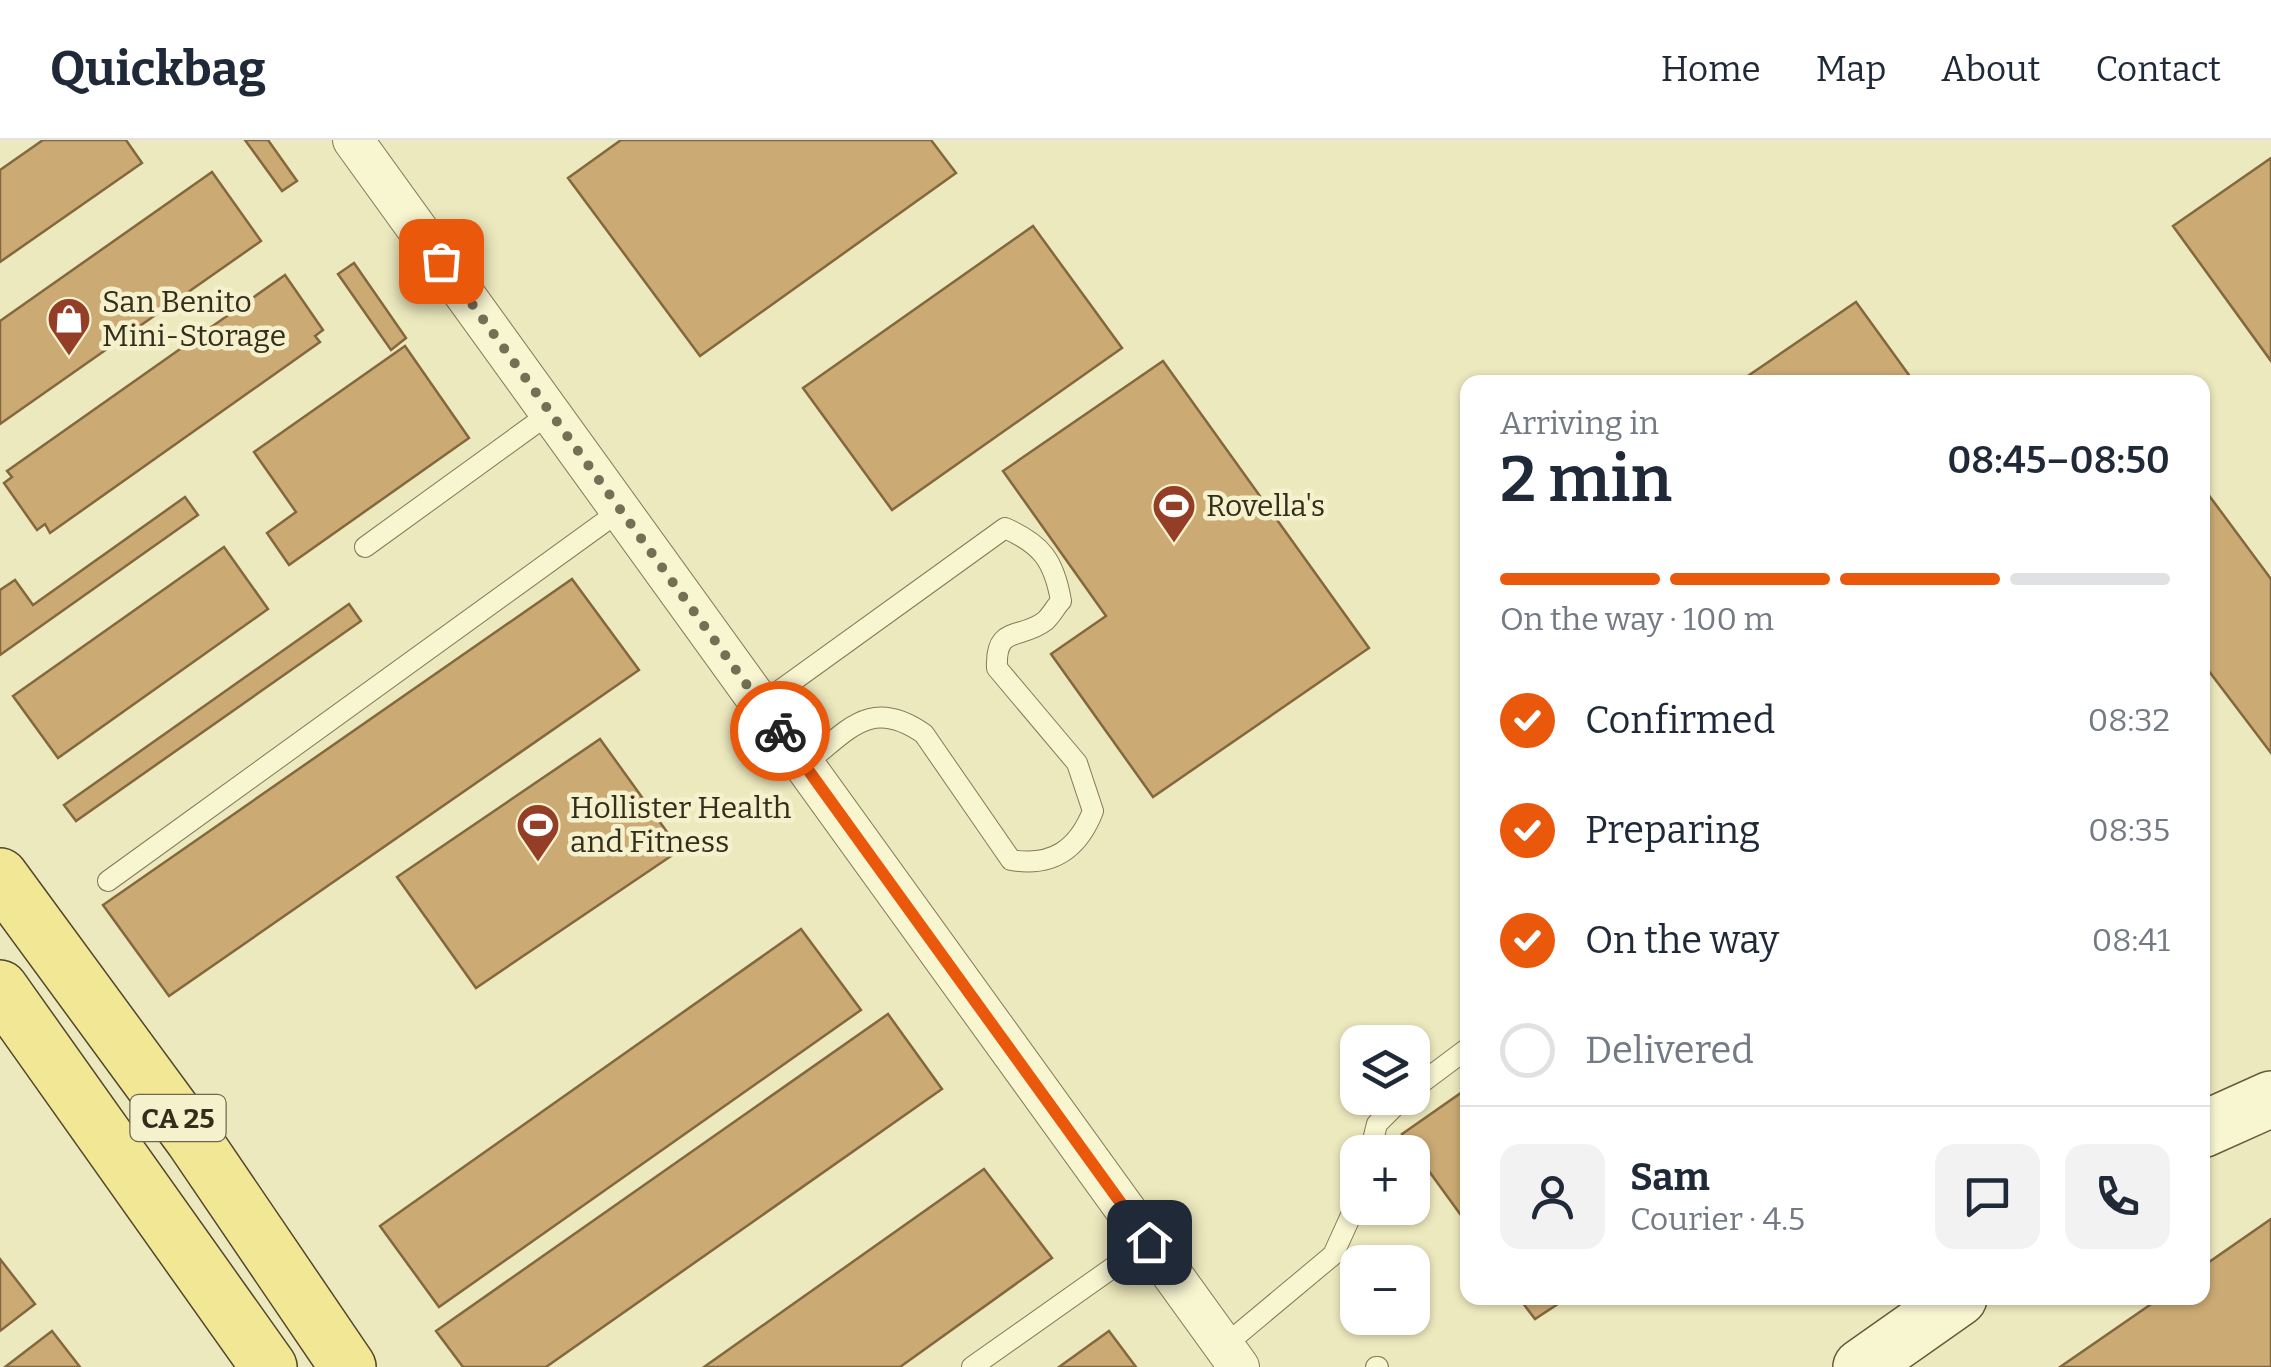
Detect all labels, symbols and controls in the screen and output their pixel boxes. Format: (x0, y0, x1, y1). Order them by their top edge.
text: Quickbag (50, 40, 266, 98)
text: Home (1661, 48, 1761, 90)
text: Map (1816, 48, 1886, 90)
text: About (1941, 48, 2040, 90)
text: Contact (2095, 48, 2221, 90)
pin (399, 219, 484, 304)
icon: bag (414, 234, 469, 289)
place label: San Benito Mini-Storage (102, 284, 286, 354)
shop icon: San Benito Mini-Storage (46, 296, 92, 357)
text: Arriving in (1500, 404, 1659, 442)
text: 08:45–08:50 (1947, 437, 2170, 483)
text: 2 min (1500, 440, 1672, 518)
sports icon: Rovella's (1151, 483, 1197, 544)
place label: Rovella's (1206, 488, 1325, 524)
text: On the way · 100 m (1500, 600, 1774, 638)
courier (730, 681, 830, 781)
icon: check (1500, 693, 1555, 748)
text: Confirmed (1585, 697, 1775, 743)
text: 08:32 (2088, 701, 2170, 739)
icon: bike (753, 704, 808, 759)
place label: Hollister Health and Fitness (570, 790, 792, 860)
sports icon: Hollister Health and Fitness (515, 802, 561, 863)
icon: check (1500, 803, 1555, 858)
text: Preparing (1585, 807, 1760, 853)
text: 08:35 (2088, 811, 2170, 849)
icon: check (1500, 913, 1555, 968)
text: On the way (1585, 917, 1779, 963)
text: 08:41 (2092, 921, 2170, 959)
map controls (1340, 1025, 1430, 1335)
button: layers (1340, 1025, 1430, 1115)
text: Delivered (1585, 1027, 1754, 1073)
road number: CA 25 (130, 1095, 226, 1141)
button: + (1340, 1135, 1430, 1225)
button: person (1500, 1144, 1605, 1249)
button: chat (1935, 1144, 2040, 1249)
button: phone (2065, 1144, 2170, 1249)
text: Sam (1630, 1154, 1710, 1200)
pin (1107, 1200, 1192, 1285)
text: Courier · 4.5 (1630, 1200, 1805, 1238)
icon: home (1122, 1215, 1177, 1270)
button: − (1340, 1245, 1430, 1335)

